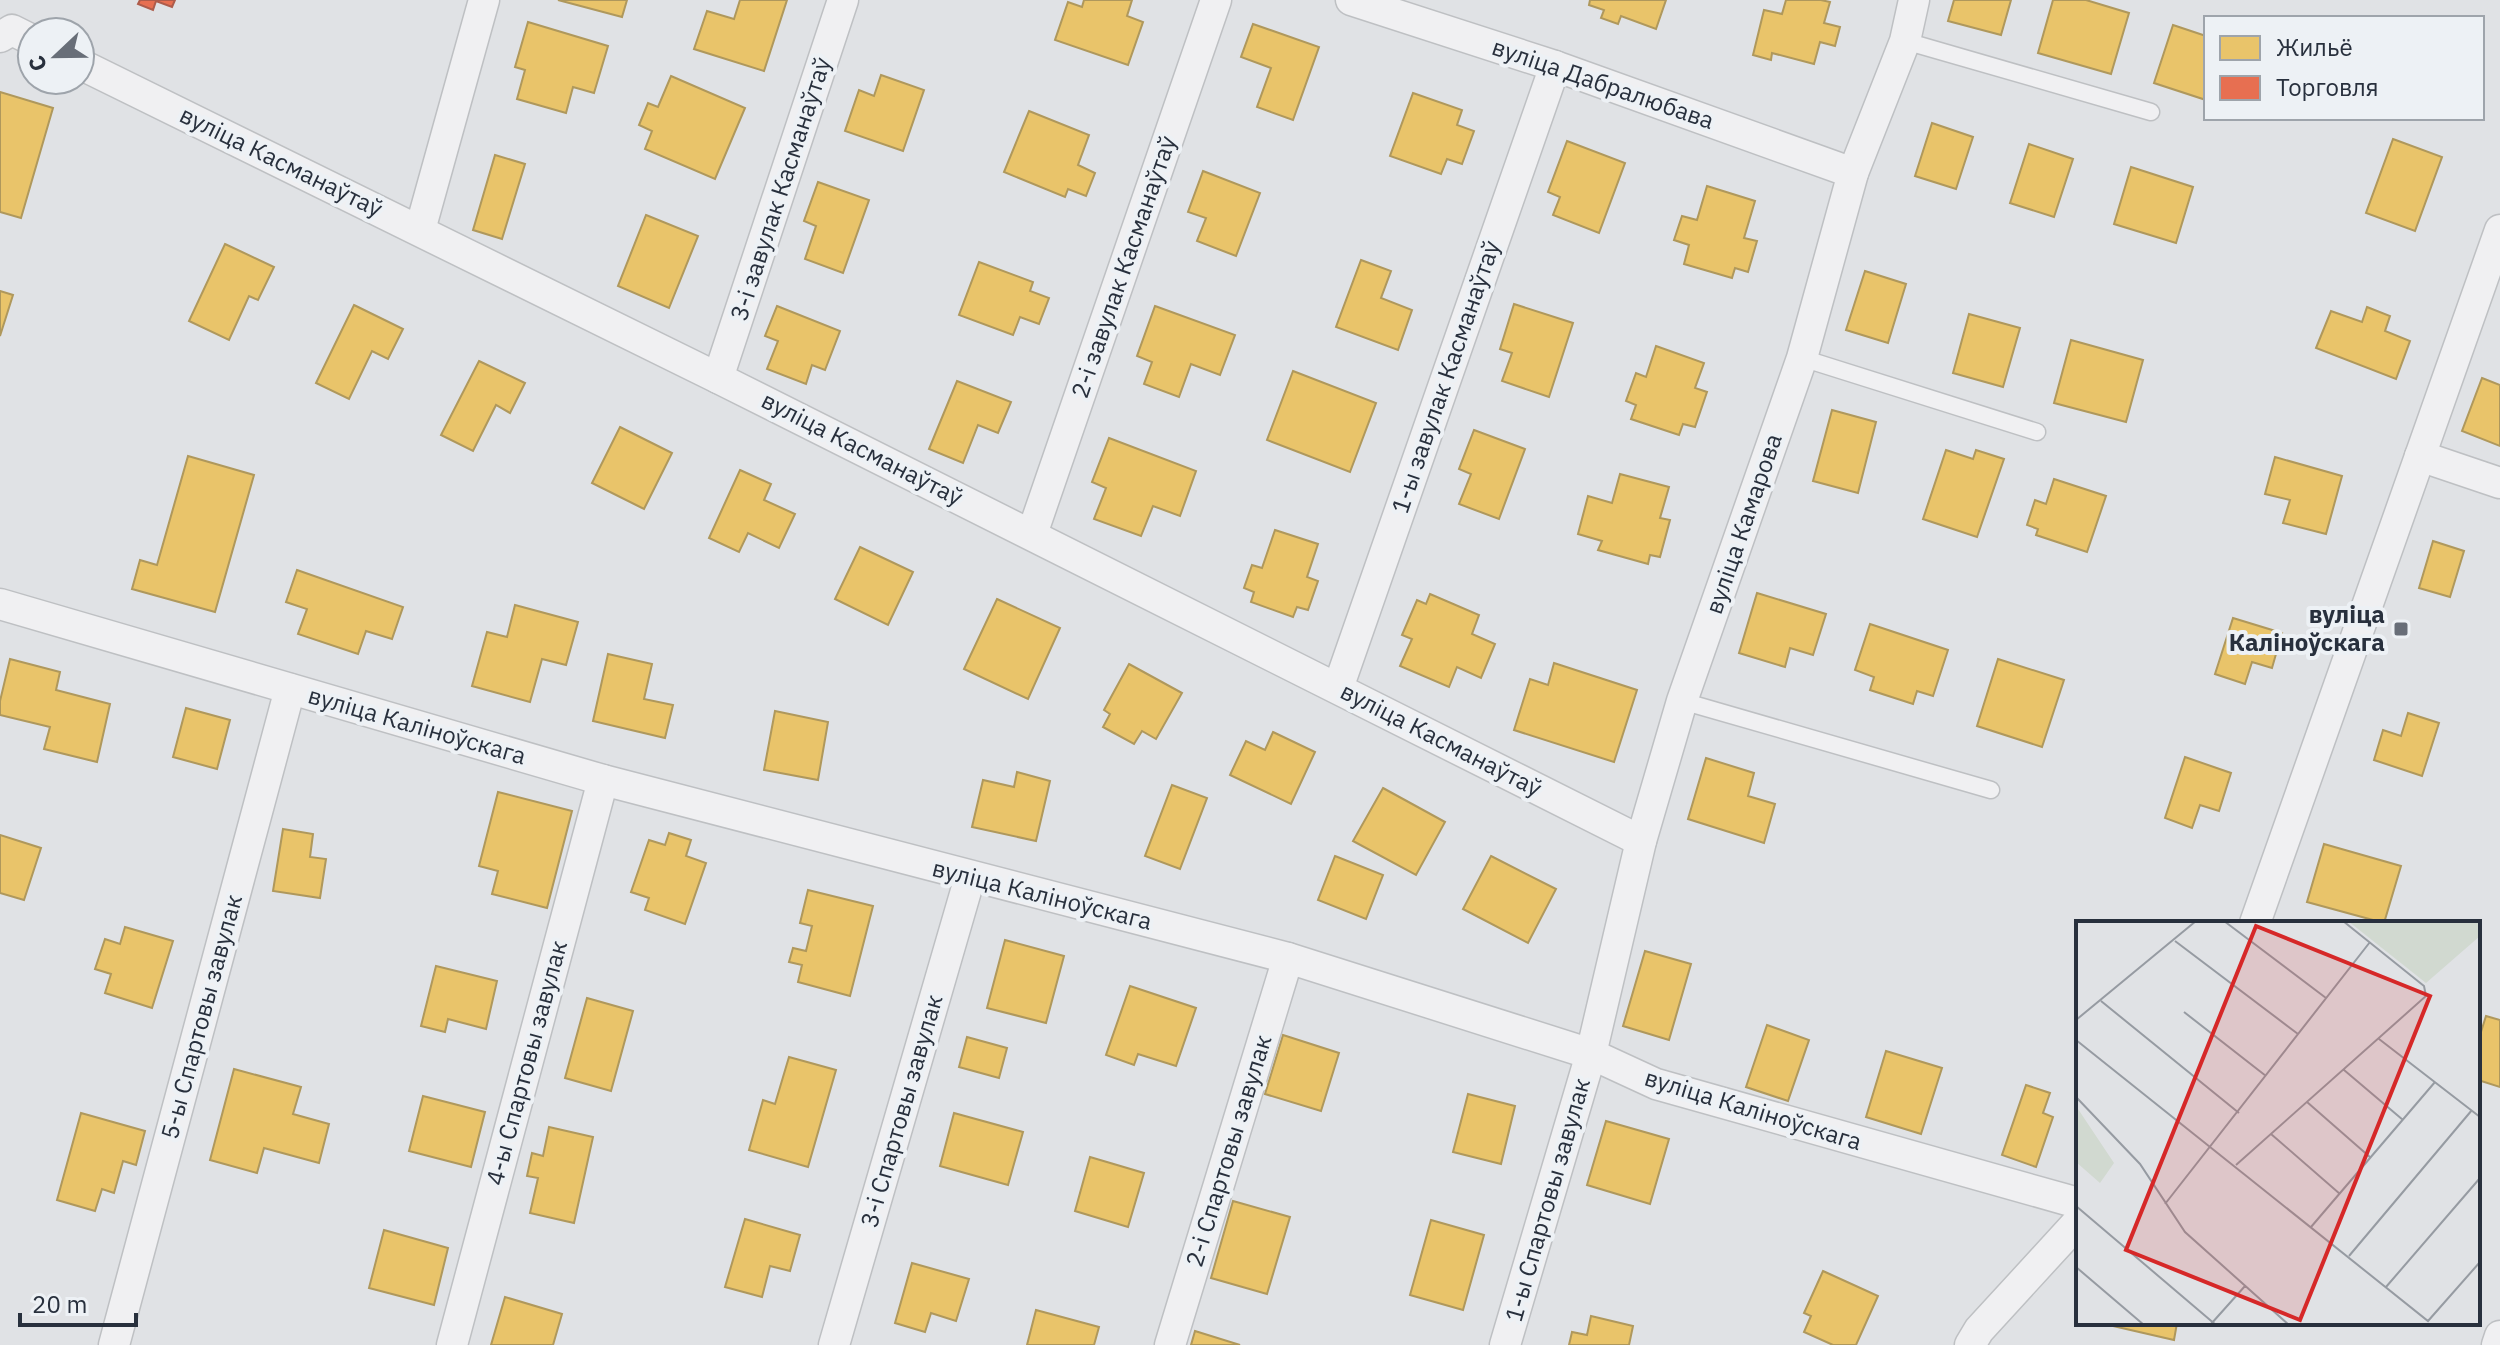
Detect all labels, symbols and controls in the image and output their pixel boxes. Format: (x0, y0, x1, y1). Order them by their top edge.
north arrow (16, 16, 96, 96)
legend (2204, 16, 2484, 120)
street label: вуліца Дабралюбава (1488, 30, 1719, 136)
text: Жильё (2276, 31, 2353, 63)
text: С (21, 52, 53, 76)
street label: 3-і завулак Касманаўтаў (722, 53, 838, 325)
text: Торговля (2276, 71, 2379, 103)
street label: вуліца Касманаўтаў (175, 98, 388, 224)
street label: 2-і завулак Касманаўтаў (1063, 131, 1183, 402)
street label: 1-ы завулак Касманаўтаў (1383, 236, 1507, 517)
street label: вуліца Касманаўтаў (756, 383, 969, 513)
street label: вуліца Камарова (1697, 429, 1789, 618)
place label: вуліца Каліноўскага (2229, 598, 2385, 658)
marker: вуліца Каліноўскага (2392, 620, 2410, 638)
street label: вуліца Касманаўтаў (1335, 674, 1548, 804)
street label: вуліца Каліноўскага (305, 679, 530, 772)
street label: вуліца Каліноўскага (929, 851, 1156, 937)
street label: 5-ы Спартовы завулак (153, 891, 249, 1143)
inset map (2076, 921, 2480, 1325)
street label: 4-ы Спартовы завулак (478, 937, 574, 1189)
street label: 3-і Спартовы завулак (852, 991, 950, 1231)
street label: 2-і Спартовы завулак (1178, 1031, 1279, 1270)
street label: вуліца Каліноўскага (1641, 1061, 1866, 1157)
street label: 1-ы Спартовы завулак (1497, 1074, 1597, 1325)
scale bar (20, 1277, 136, 1327)
text: 20 m (32, 1288, 87, 1320)

